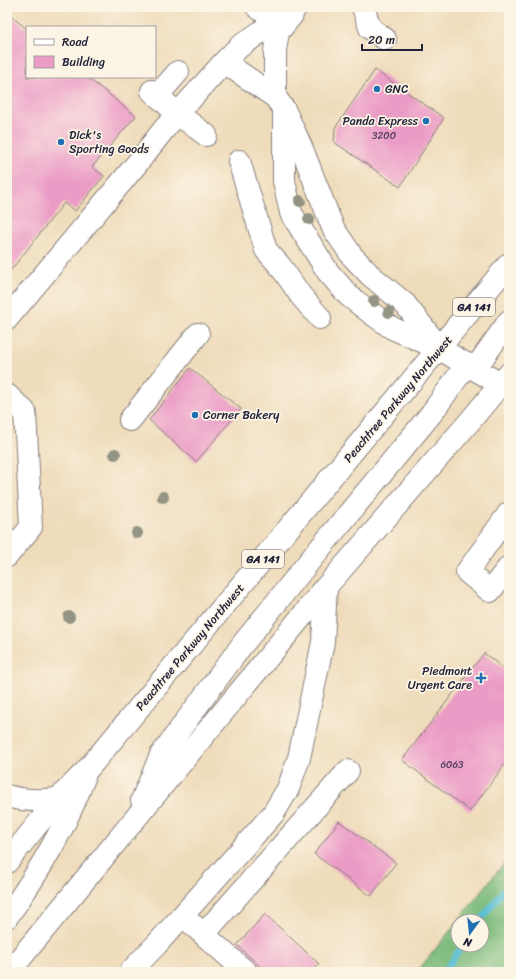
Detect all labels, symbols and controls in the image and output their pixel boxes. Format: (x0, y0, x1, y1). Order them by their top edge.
legend (26, 26, 156, 78)
scale bar (362, 26, 422, 52)
text: 20 m (368, 29, 395, 51)
text: Road (62, 31, 89, 53)
text: Building (62, 51, 105, 73)
place label: GNC (385, 78, 408, 100)
marker: GNC (372, 84, 382, 94)
place label: Panda Express (342, 110, 418, 132)
marker: Panda Express (421, 116, 431, 126)
place label: Dick's Sporting Goods (69, 124, 150, 160)
house number: 3200 (372, 127, 396, 145)
marker: Dick's Sporting Goods (56, 137, 66, 147)
road number: GA 141 (453, 298, 495, 316)
street label: Peachtree Parkway Northwest (338, 330, 458, 468)
place label: Corner Bakery (203, 404, 280, 426)
marker: Corner Bakery (190, 410, 200, 420)
road number: GA 141 (242, 550, 284, 568)
street label: Peachtree Parkway Northwest (130, 578, 250, 716)
place label: Piedmont Urgent Care (408, 660, 472, 696)
marker: Piedmont Urgent Care (475, 672, 487, 684)
house number: 6063 (440, 756, 464, 774)
north arrow (450, 913, 490, 953)
text: N (461, 932, 475, 953)

